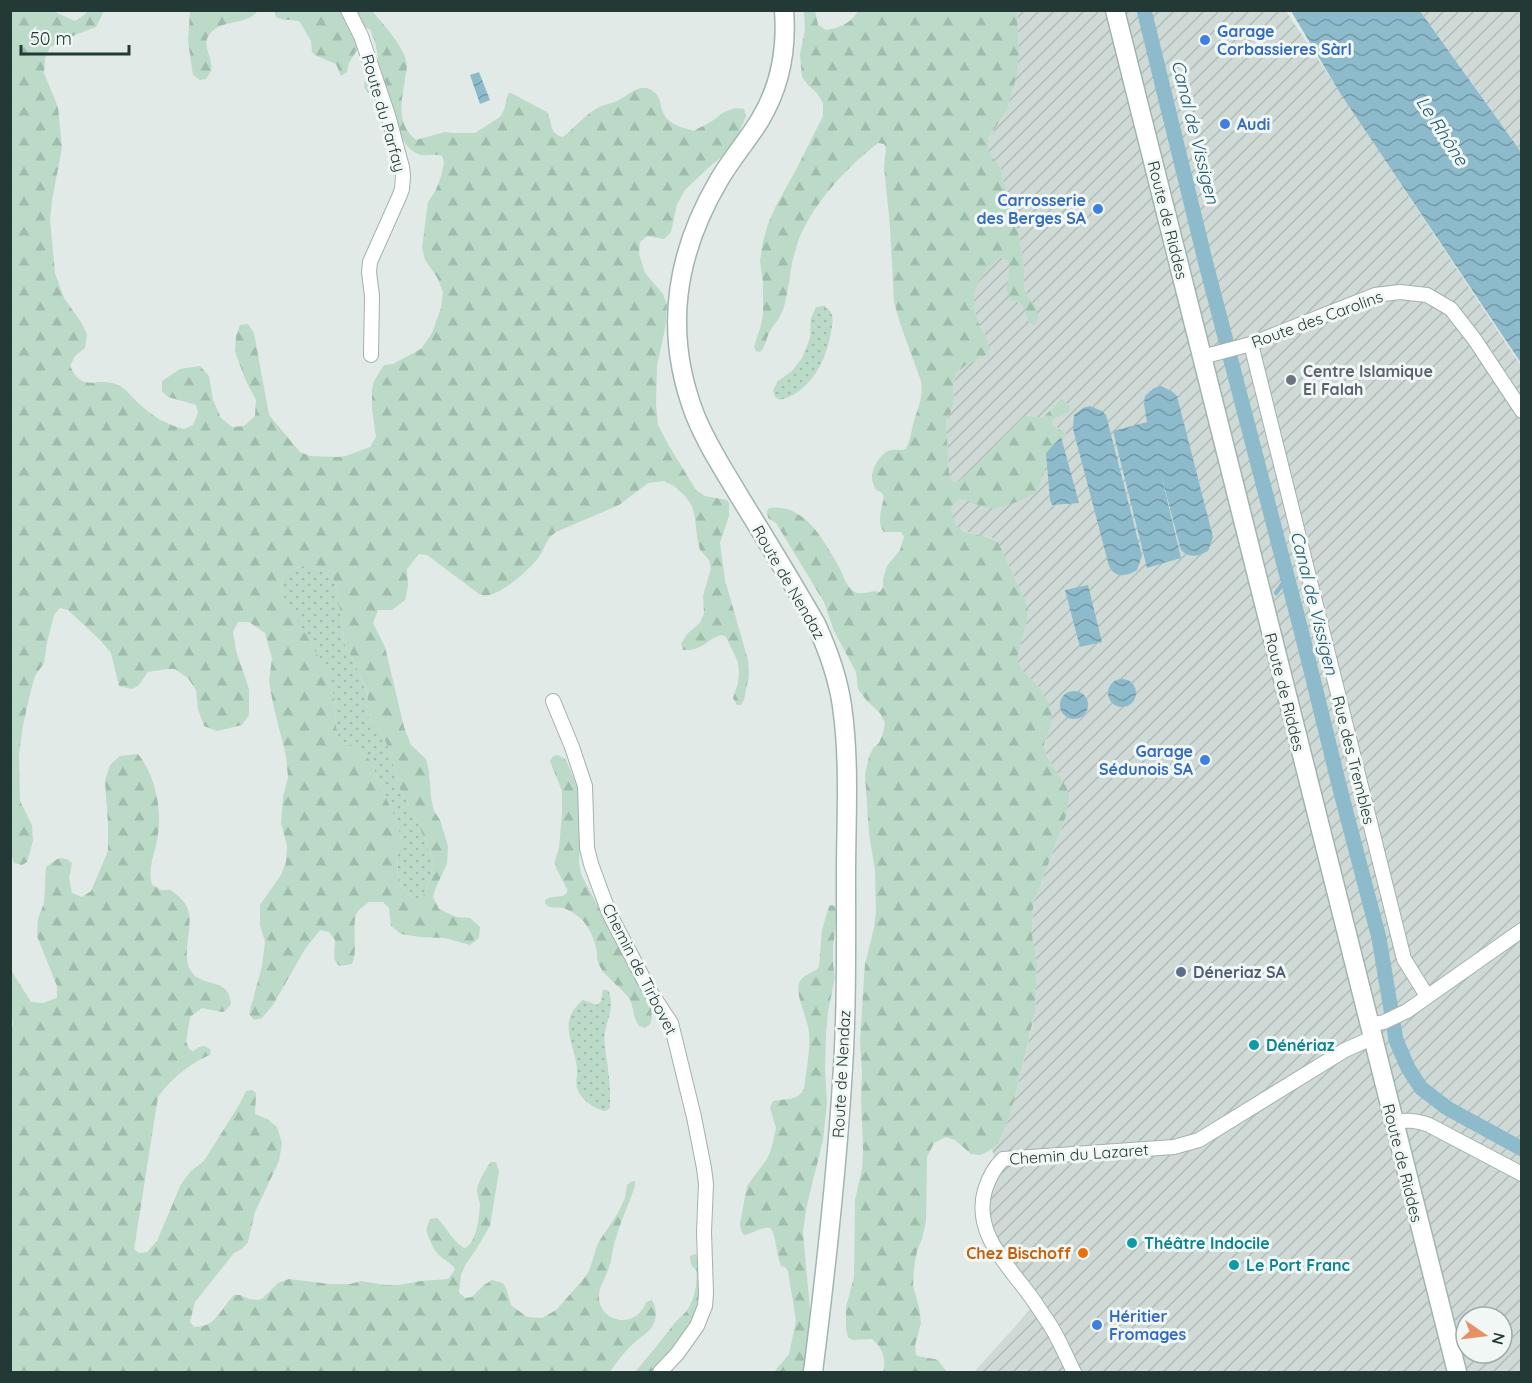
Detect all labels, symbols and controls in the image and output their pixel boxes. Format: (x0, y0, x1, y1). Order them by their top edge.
scale bar (21, 18, 129, 56)
place label: Garage Corbassieres Sàrl (1217, 21, 1352, 59)
text: 50 m (30, 27, 72, 50)
marker: Garage Corbassieres Sàrl (1198, 33, 1212, 47)
street label: Route du Parfay (358, 52, 410, 174)
water label: Canal de Vissigen (1167, 58, 1225, 207)
water label: Le Rhône (1411, 92, 1474, 171)
place label: Audi (1237, 114, 1270, 134)
marker: Audi (1218, 117, 1232, 131)
street label: Route de Riddes (1144, 159, 1192, 281)
place label: Carrosserie des Berges SA (976, 190, 1087, 228)
marker: Carrosserie des Berges SA (1091, 202, 1105, 216)
street label: Route des Carolins (1249, 286, 1385, 352)
place label: Centre Islamique El Falah (1303, 361, 1433, 399)
marker: Centre Islamique El Falah (1284, 373, 1298, 387)
street label: Route de Nendaz (748, 521, 830, 643)
water label: Canal de Vissigen (1286, 529, 1344, 678)
street label: Route de Riddes (1261, 631, 1309, 753)
street label: Rue des Trembles (1328, 694, 1380, 826)
place label: Garage Sédunois SA (1099, 741, 1194, 779)
marker: Garage Sédunois SA (1198, 753, 1212, 767)
street label: Chemin de Tirbovet (598, 900, 682, 1038)
place label: Déneriaz SA (1193, 962, 1287, 982)
marker: Déneriaz SA (1174, 965, 1188, 979)
street label: Route de Nendaz (828, 1009, 854, 1139)
place label: Dénériaz (1266, 1035, 1335, 1055)
marker: Dénériaz (1247, 1038, 1261, 1052)
street label: Route de Riddes (1379, 1102, 1427, 1224)
street label: Chemin du Lazaret (1009, 1139, 1149, 1169)
place label: Théâtre Indocile (1144, 1233, 1270, 1253)
marker: Théâtre Indocile (1125, 1236, 1139, 1250)
place label: Chez Bischoff (966, 1243, 1071, 1263)
marker: Chez Bischoff (1076, 1246, 1090, 1260)
place label: Le Port Franc (1246, 1255, 1350, 1275)
marker: Le Port Franc (1227, 1258, 1241, 1272)
north arrow (1454, 1305, 1514, 1365)
place label: Héritier Fromages (1109, 1306, 1187, 1344)
marker: Héritier Fromages (1090, 1318, 1104, 1332)
text: N (1487, 1331, 1510, 1347)

